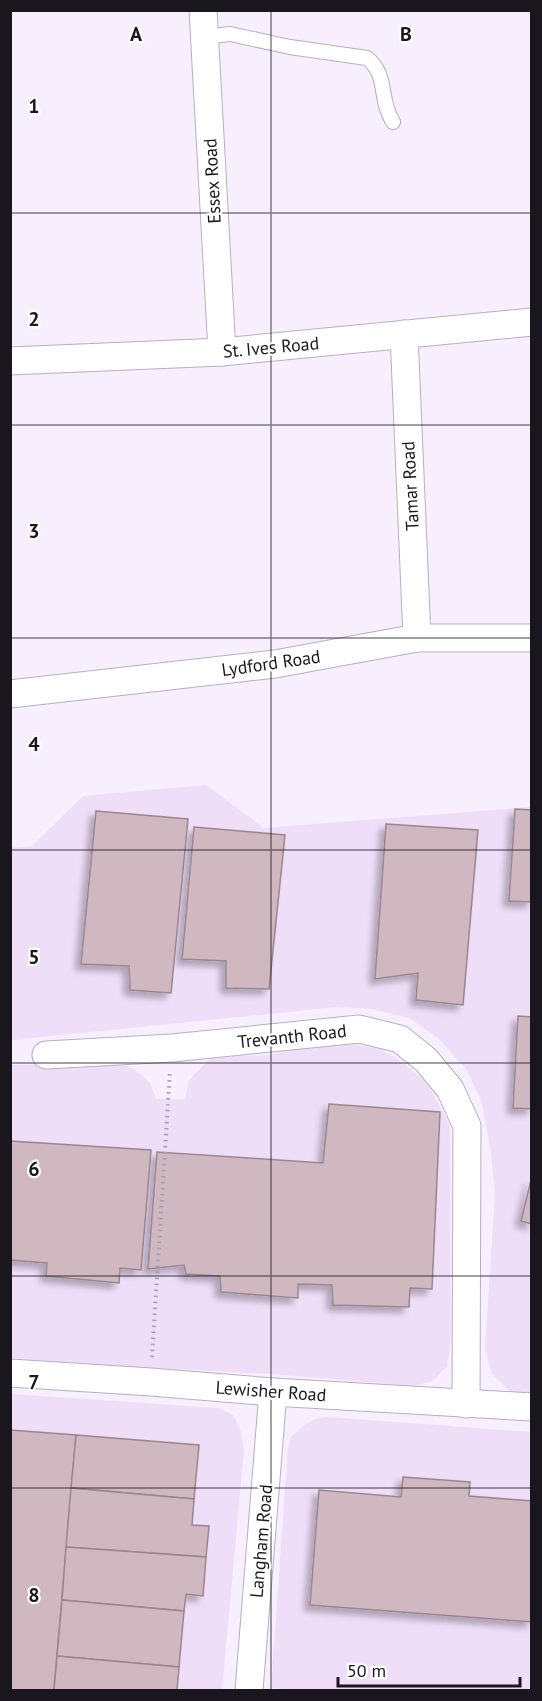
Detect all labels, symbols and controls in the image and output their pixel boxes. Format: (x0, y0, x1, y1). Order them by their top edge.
text: A (130, 21, 143, 47)
text: B (400, 21, 412, 47)
text: 1 (28, 93, 40, 119)
street label: Essex Road (198, 138, 226, 224)
text: 2 (28, 306, 40, 332)
street label: St. Ives Road (222, 331, 320, 363)
street label: Tamar Road (396, 441, 424, 531)
text: 3 (28, 518, 40, 544)
street label: Lydford Road (220, 645, 322, 681)
text: 4 (28, 731, 40, 757)
text: 5 (28, 944, 40, 970)
street label: Trevanth Road (236, 1019, 348, 1053)
text: 6 (28, 1156, 40, 1182)
text: 7 (28, 1369, 40, 1395)
street label: Lewisher Road (215, 1376, 327, 1406)
street label: Langham Road (245, 1483, 277, 1599)
text: 8 (28, 1582, 40, 1608)
scale bar (338, 1650, 520, 1688)
text: 50 m (347, 1659, 386, 1682)

